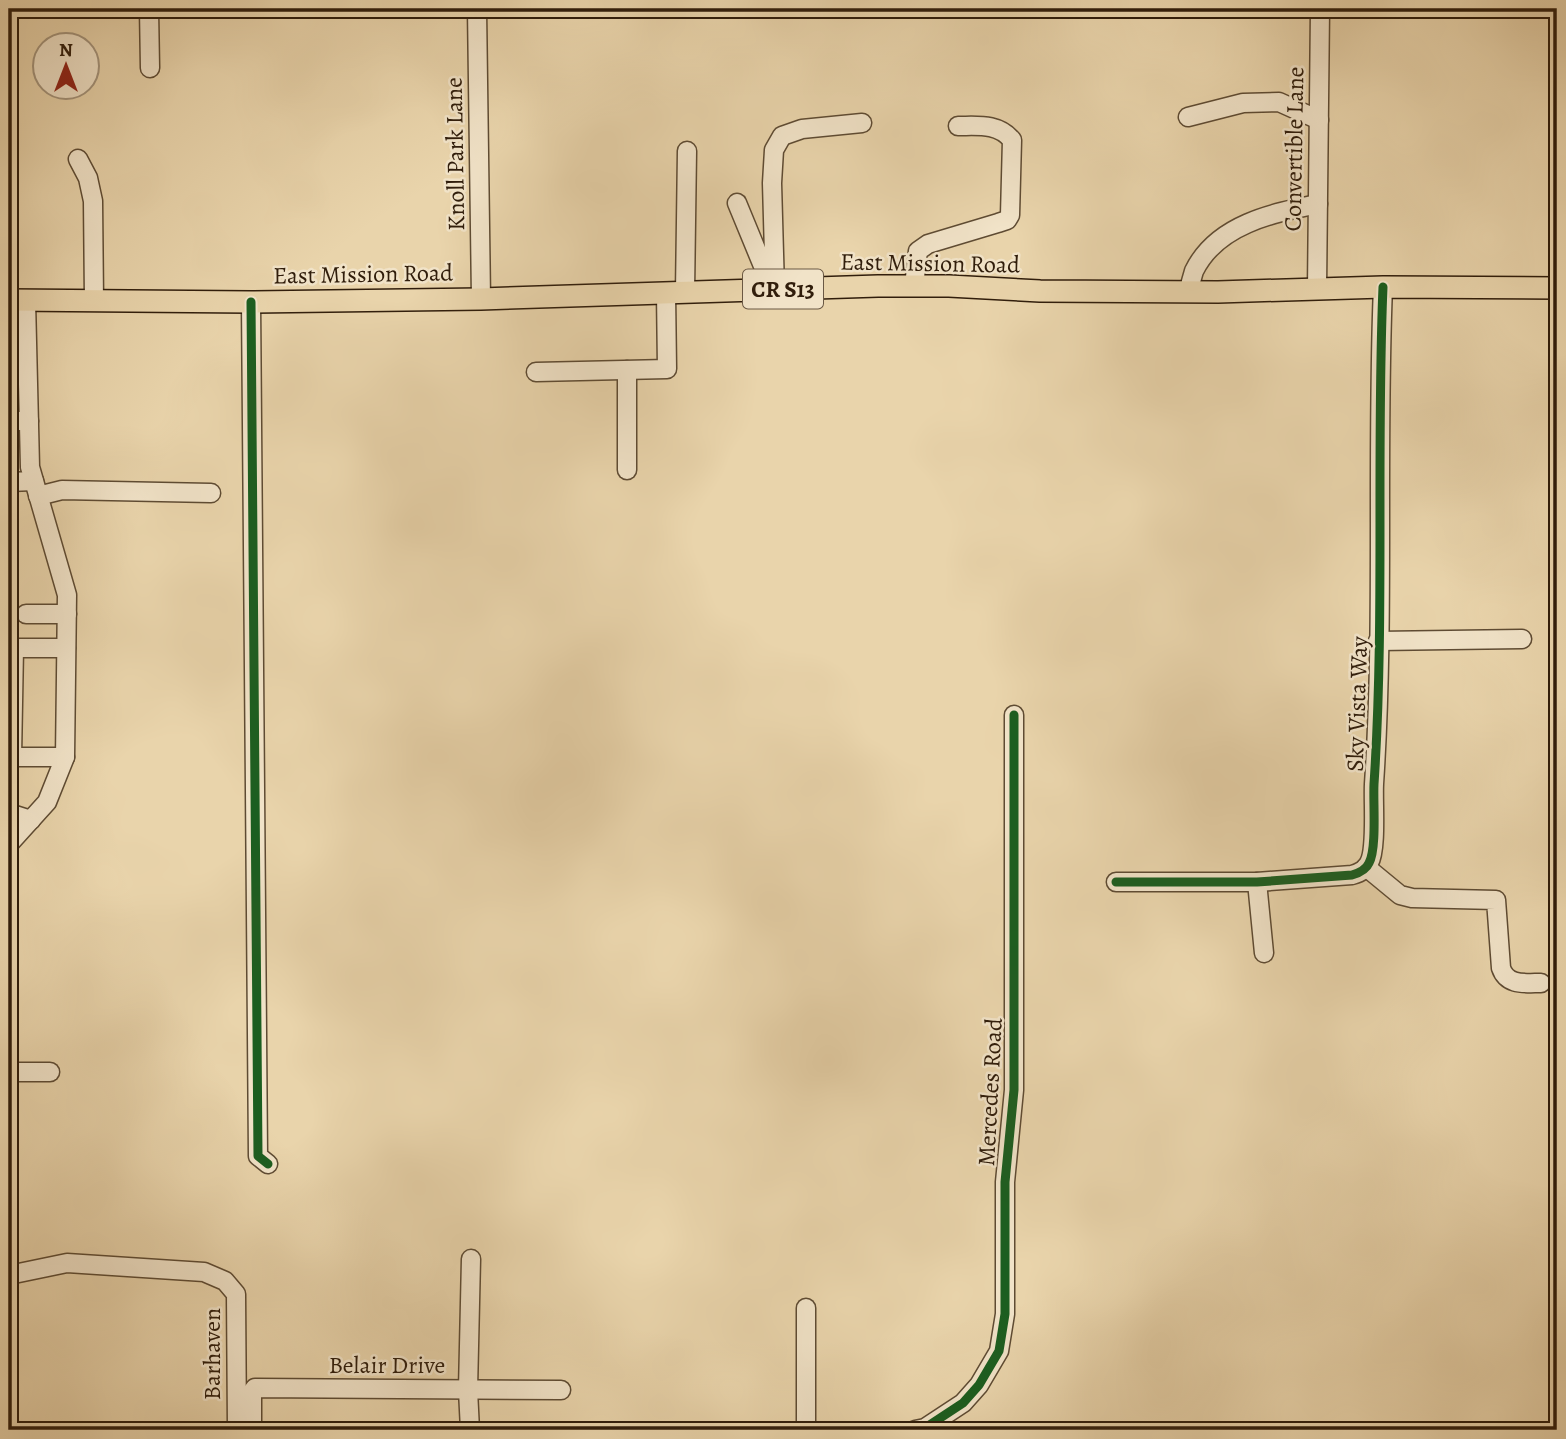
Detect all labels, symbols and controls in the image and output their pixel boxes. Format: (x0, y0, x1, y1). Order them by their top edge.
north arrow (32, 32, 102, 102)
text: N (59, 37, 73, 63)
street label: Convertible Lane (1277, 66, 1311, 232)
street label: Knoll Park Lane (438, 77, 472, 231)
street label: East Mission Road (840, 245, 1020, 281)
street label: East Mission Road (273, 256, 453, 292)
road number: CR S13 (743, 270, 823, 308)
street label: Sky Vista Way (1339, 635, 1375, 772)
street label: Mercedes Road (970, 1017, 1010, 1167)
street label: Barhaven (196, 1308, 228, 1400)
street label: Belair Drive (329, 1349, 445, 1381)

